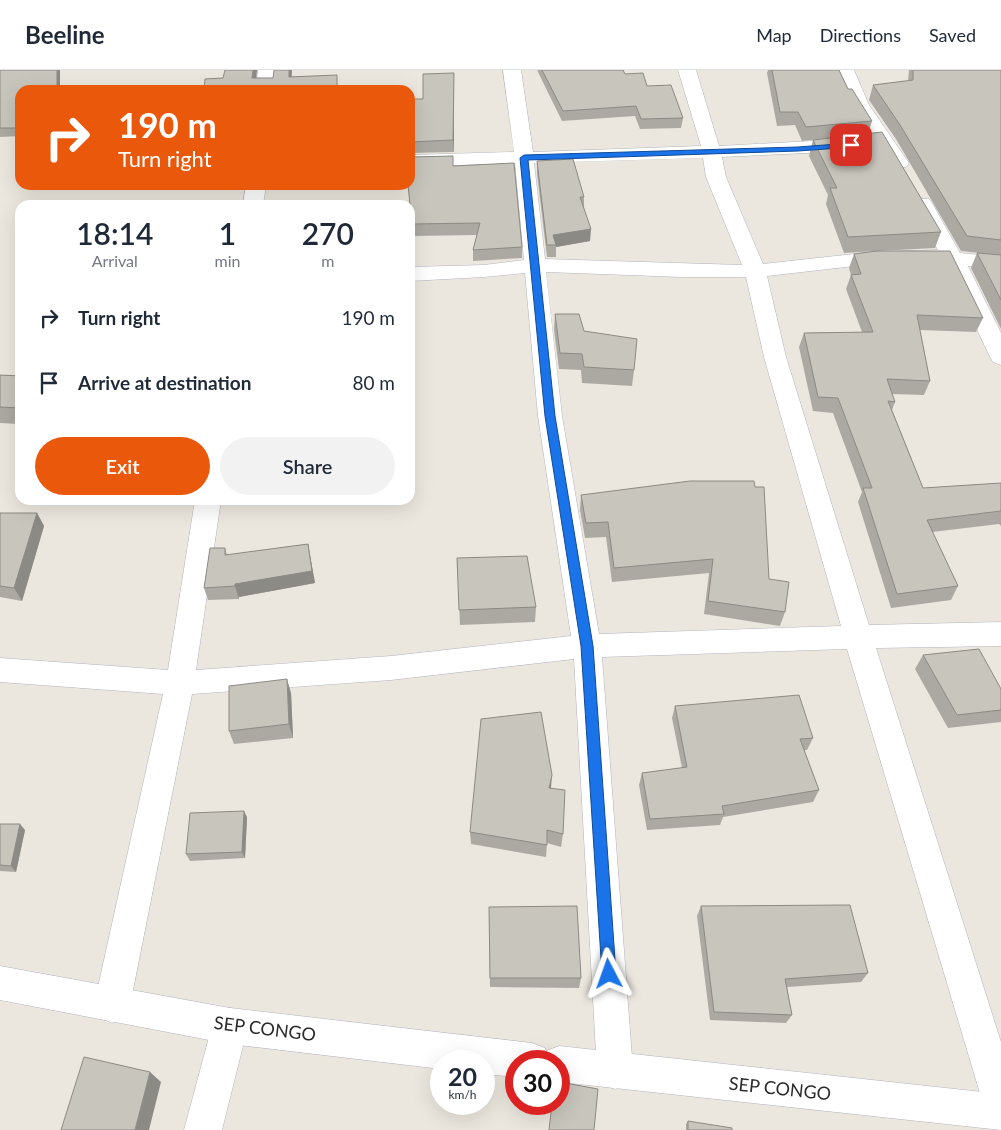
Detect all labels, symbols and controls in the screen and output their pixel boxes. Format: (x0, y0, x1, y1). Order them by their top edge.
text: Beeline (25, 20, 105, 49)
text: Map (756, 24, 792, 46)
text: Directions (820, 24, 901, 46)
text: Saved (929, 24, 976, 46)
text: 190 m (118, 103, 217, 145)
icon: right (35, 105, 100, 170)
pin (830, 124, 872, 166)
icon: arrive (837, 131, 865, 159)
text: Turn right (118, 145, 212, 172)
text: 18:14 (76, 215, 153, 251)
text: 1 (219, 215, 236, 251)
text: 270 (302, 215, 354, 251)
text: Arrival (92, 251, 138, 270)
text: min (215, 251, 240, 270)
text: m (321, 251, 334, 270)
icon: right (35, 304, 63, 332)
text: Turn right (78, 306, 160, 329)
text: 190 m (341, 306, 395, 329)
icon: arrive (35, 369, 63, 397)
text: Arrive at destination (78, 371, 251, 394)
text: 80 m (352, 371, 395, 394)
button: Exit (35, 437, 210, 495)
button: Share (220, 437, 395, 495)
position arrow (582, 947, 634, 999)
street label: SEP CONGO (213, 1011, 317, 1045)
speed limit sign: 30 (505, 1050, 570, 1115)
text: 20 (448, 1061, 477, 1091)
street label: SEP CONGO (728, 1072, 832, 1104)
text: km/h (448, 1087, 477, 1102)

